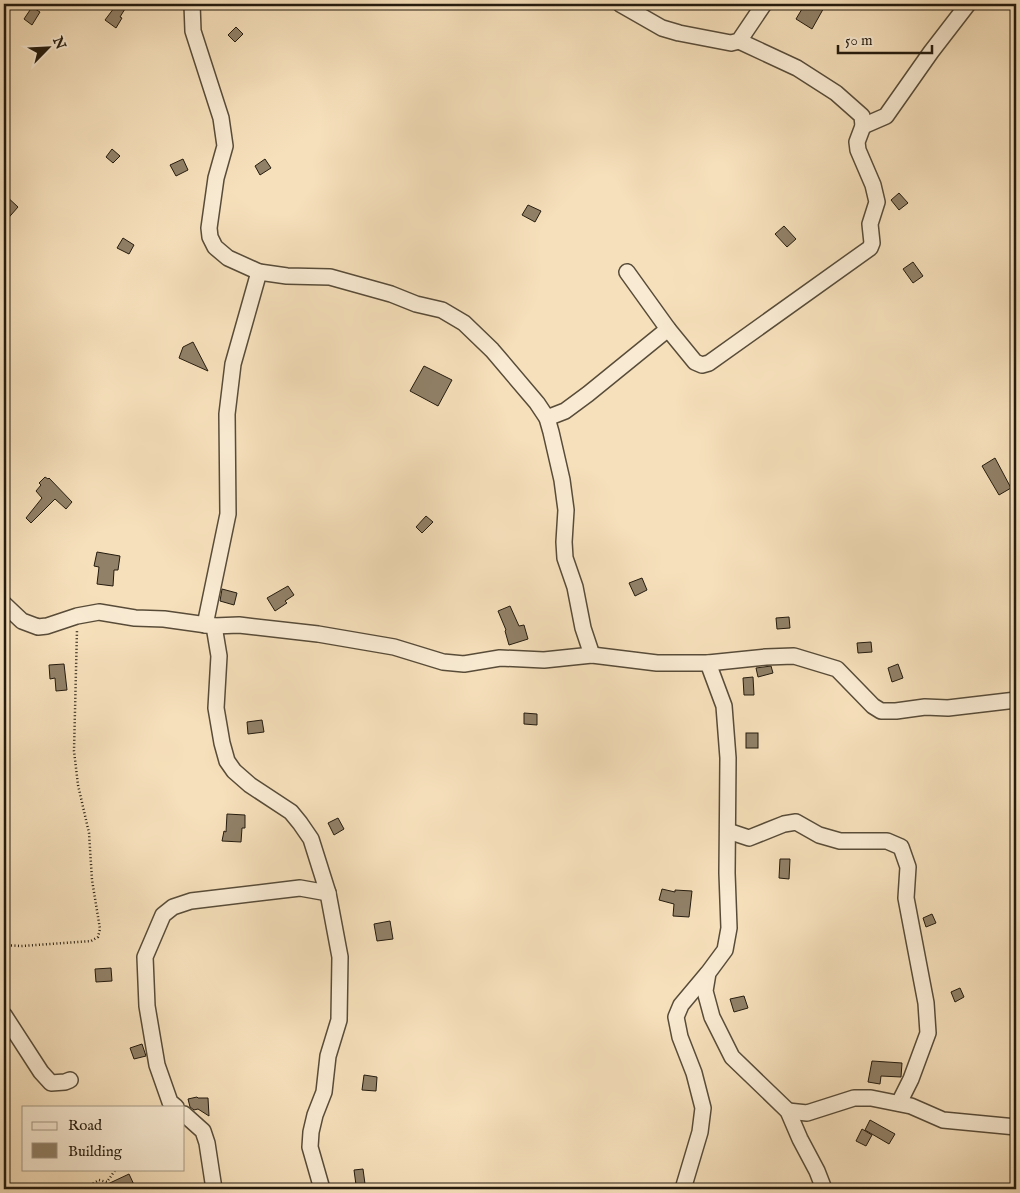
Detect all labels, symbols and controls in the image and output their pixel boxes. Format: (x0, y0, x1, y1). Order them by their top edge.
north arrow (22, 22, 72, 72)
scale bar (838, 22, 931, 54)
text: 50 m (845, 31, 873, 50)
text: N (48, 33, 70, 52)
legend (22, 1106, 185, 1170)
text: Road (68, 1116, 103, 1135)
text: Building (68, 1142, 123, 1161)

